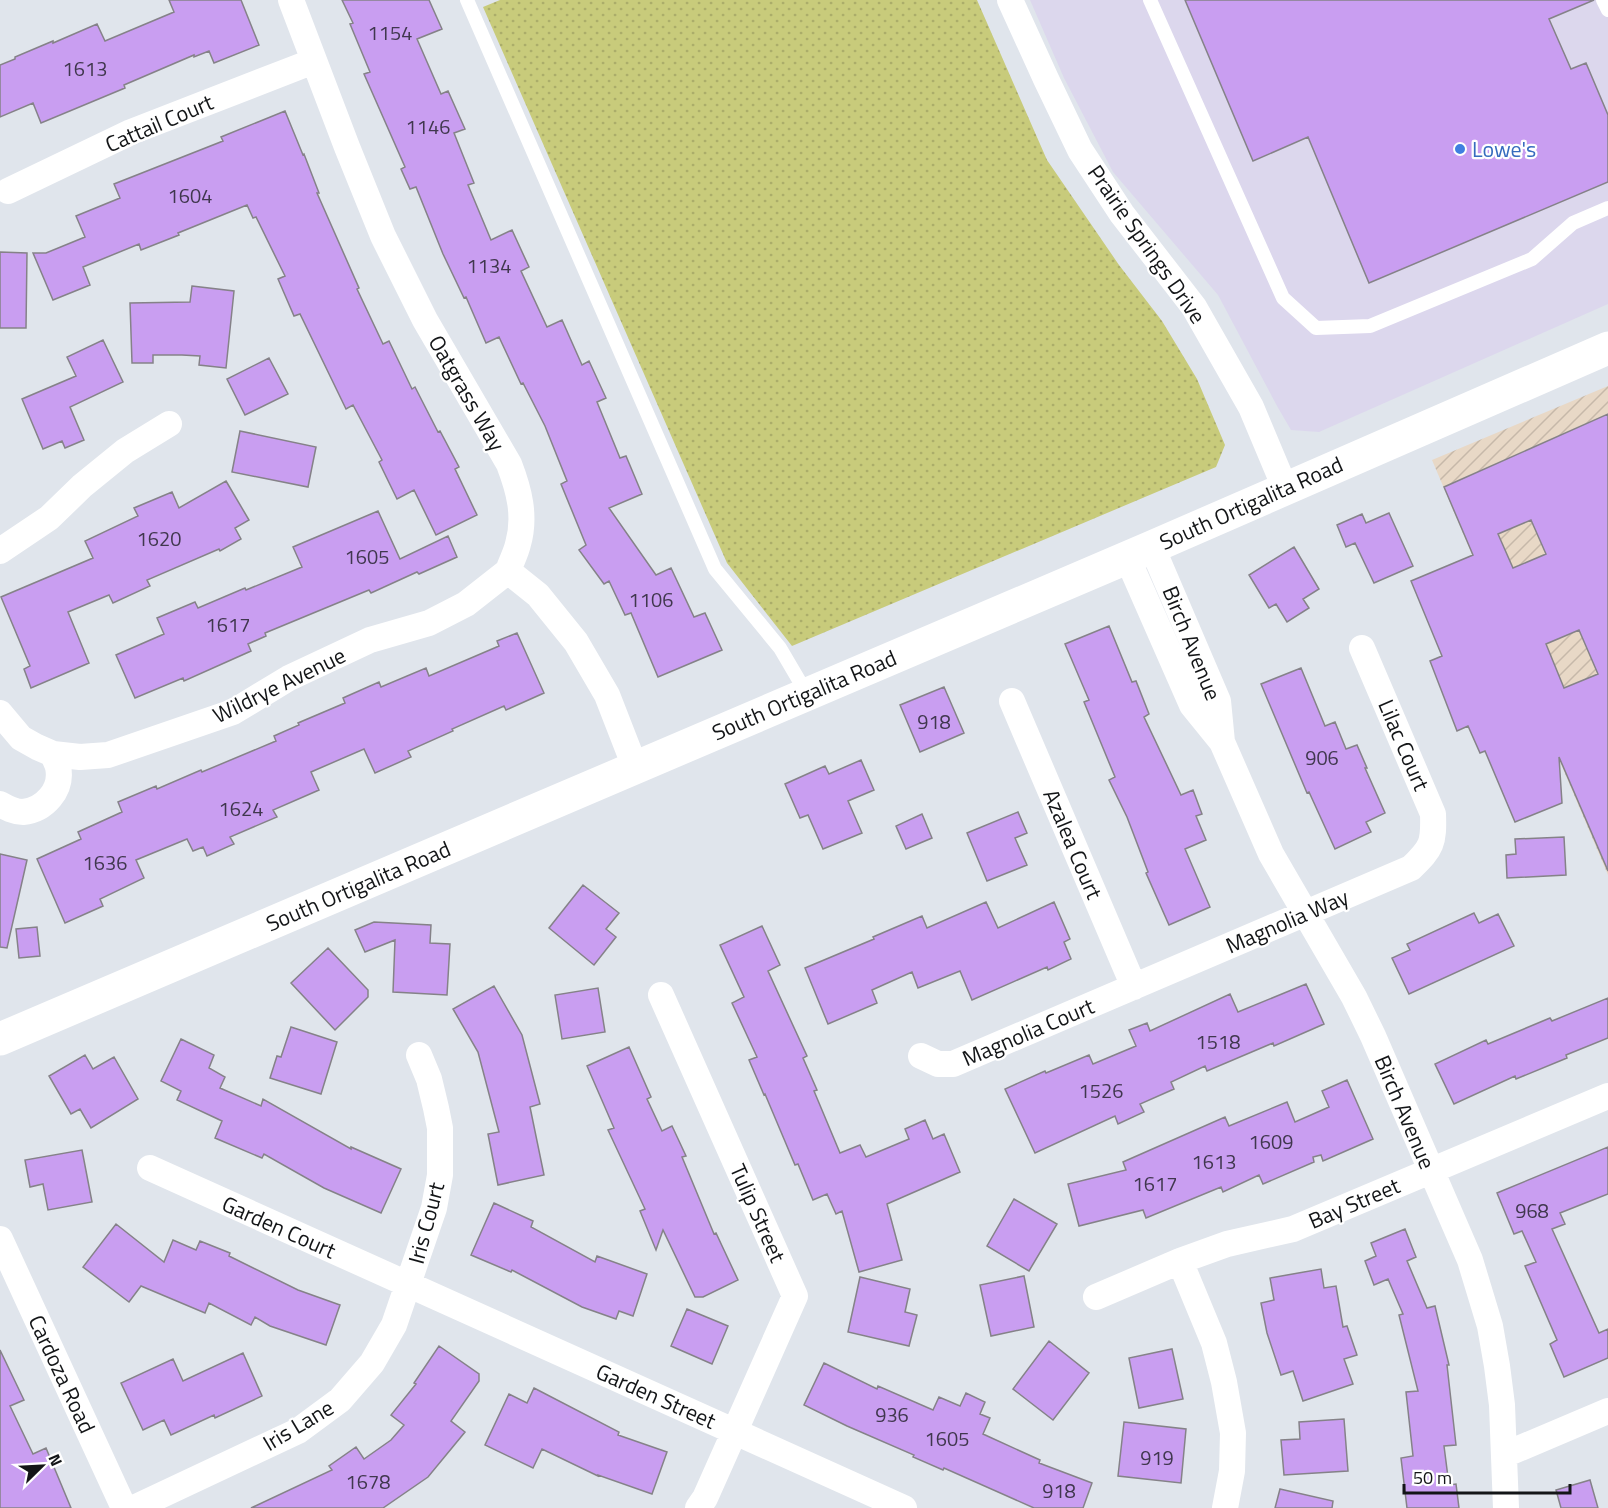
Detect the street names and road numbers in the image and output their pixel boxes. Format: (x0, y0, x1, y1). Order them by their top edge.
street label: Cattail Court (100, 85, 219, 161)
street label: Prairie Springs Drive (1079, 158, 1215, 330)
street label: Oatgrass Way (420, 329, 514, 458)
street label: South Ortigalita Road (1154, 447, 1348, 559)
street label: Birch Avenue (1154, 581, 1230, 705)
street label: Wildrye Avenue (207, 638, 351, 732)
street label: South Ortigalita Road (706, 641, 902, 749)
street label: Lilac Court (1370, 694, 1439, 796)
street label: Azalea Court (1035, 784, 1112, 905)
street label: South Ortigalita Road (260, 832, 456, 940)
street label: Magnolia Way (1220, 880, 1354, 962)
street label: Magnolia Court (957, 989, 1100, 1075)
street label: Birch Avenue (1366, 1050, 1444, 1174)
street label: Tulip Street (721, 1158, 795, 1268)
street label: Bay Street (1303, 1168, 1405, 1238)
street label: Iris Court (399, 1178, 453, 1268)
street label: Garden Court (217, 1187, 342, 1267)
street label: Cardoza Road (20, 1309, 104, 1439)
street label: Garden Street (591, 1354, 722, 1438)
street label: Iris Lane (256, 1390, 340, 1460)

